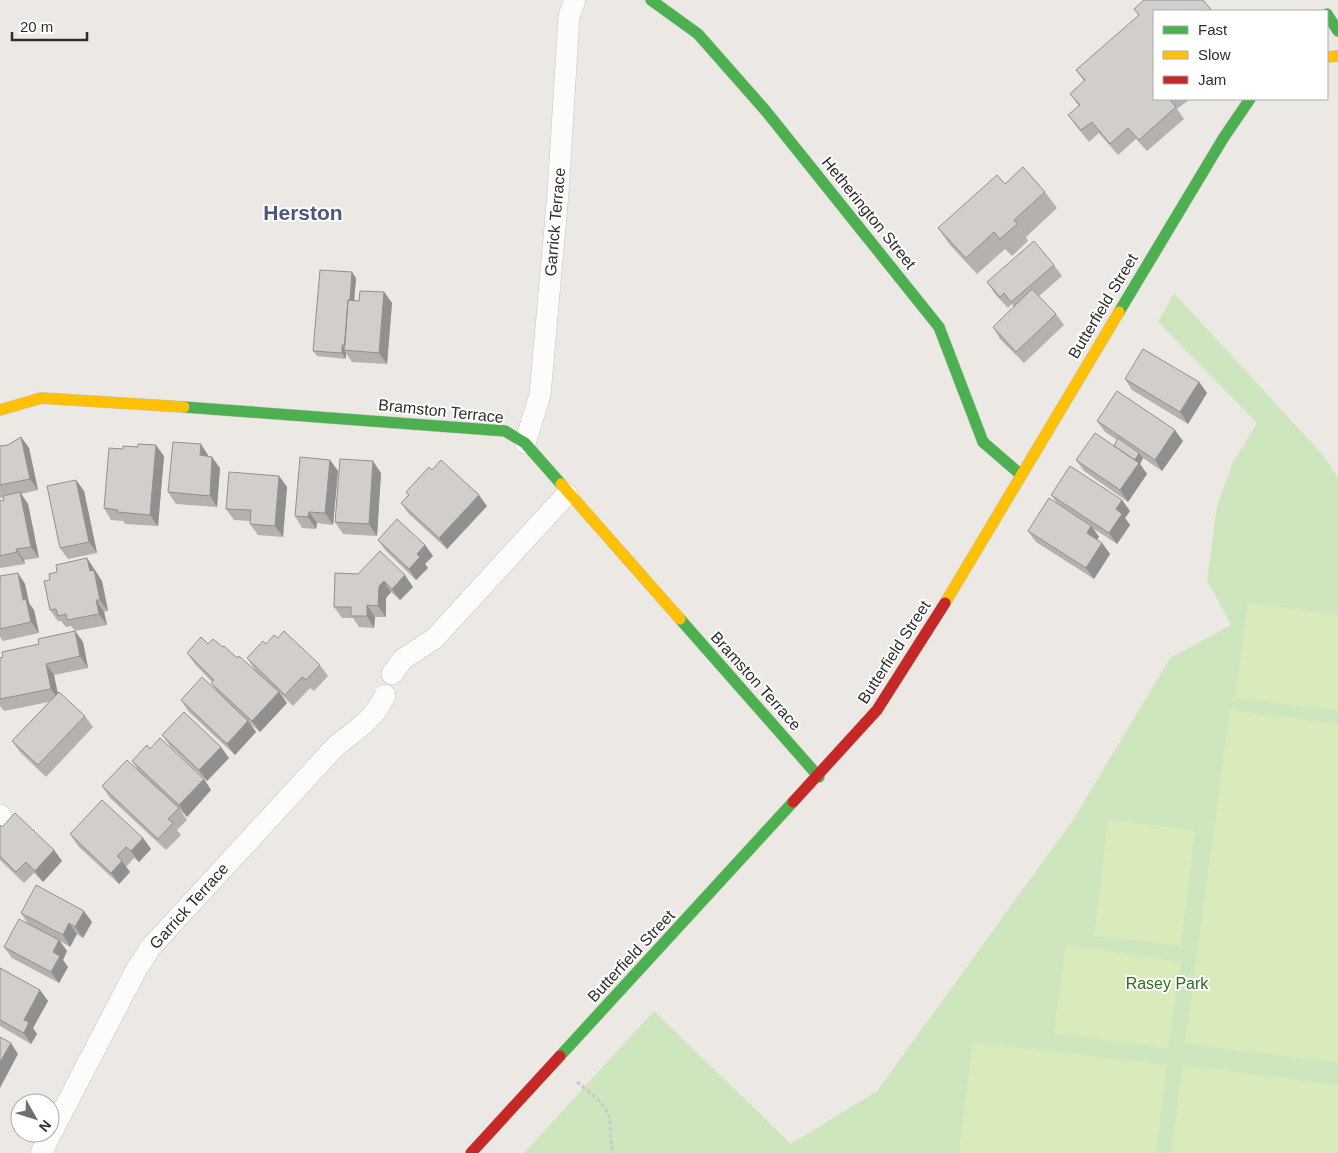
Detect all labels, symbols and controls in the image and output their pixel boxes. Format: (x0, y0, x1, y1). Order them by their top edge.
scale bar (12, 10, 88, 42)
legend (1153, 10, 1328, 100)
text: 20 m (20, 18, 53, 35)
text: Fast (1198, 21, 1228, 38)
text: Slow (1198, 46, 1231, 63)
text: Jam (1198, 71, 1226, 88)
street label: Hetherington Street (819, 154, 920, 273)
street label: Garrick Terrace (542, 167, 568, 277)
district label: Herston (263, 201, 343, 224)
street label: Butterfield Street (1065, 250, 1141, 361)
street label: Bramston Terrace (377, 396, 505, 426)
street label: Butterfield Street (854, 597, 934, 707)
street label: Bramston Terrace (708, 629, 805, 734)
street label: Garrick Terrace (146, 860, 232, 952)
street label: Butterfield Street (584, 906, 678, 1005)
park label: Rasey Park (1126, 975, 1209, 992)
north arrow (10, 1093, 60, 1143)
text: N (36, 1117, 55, 1135)

